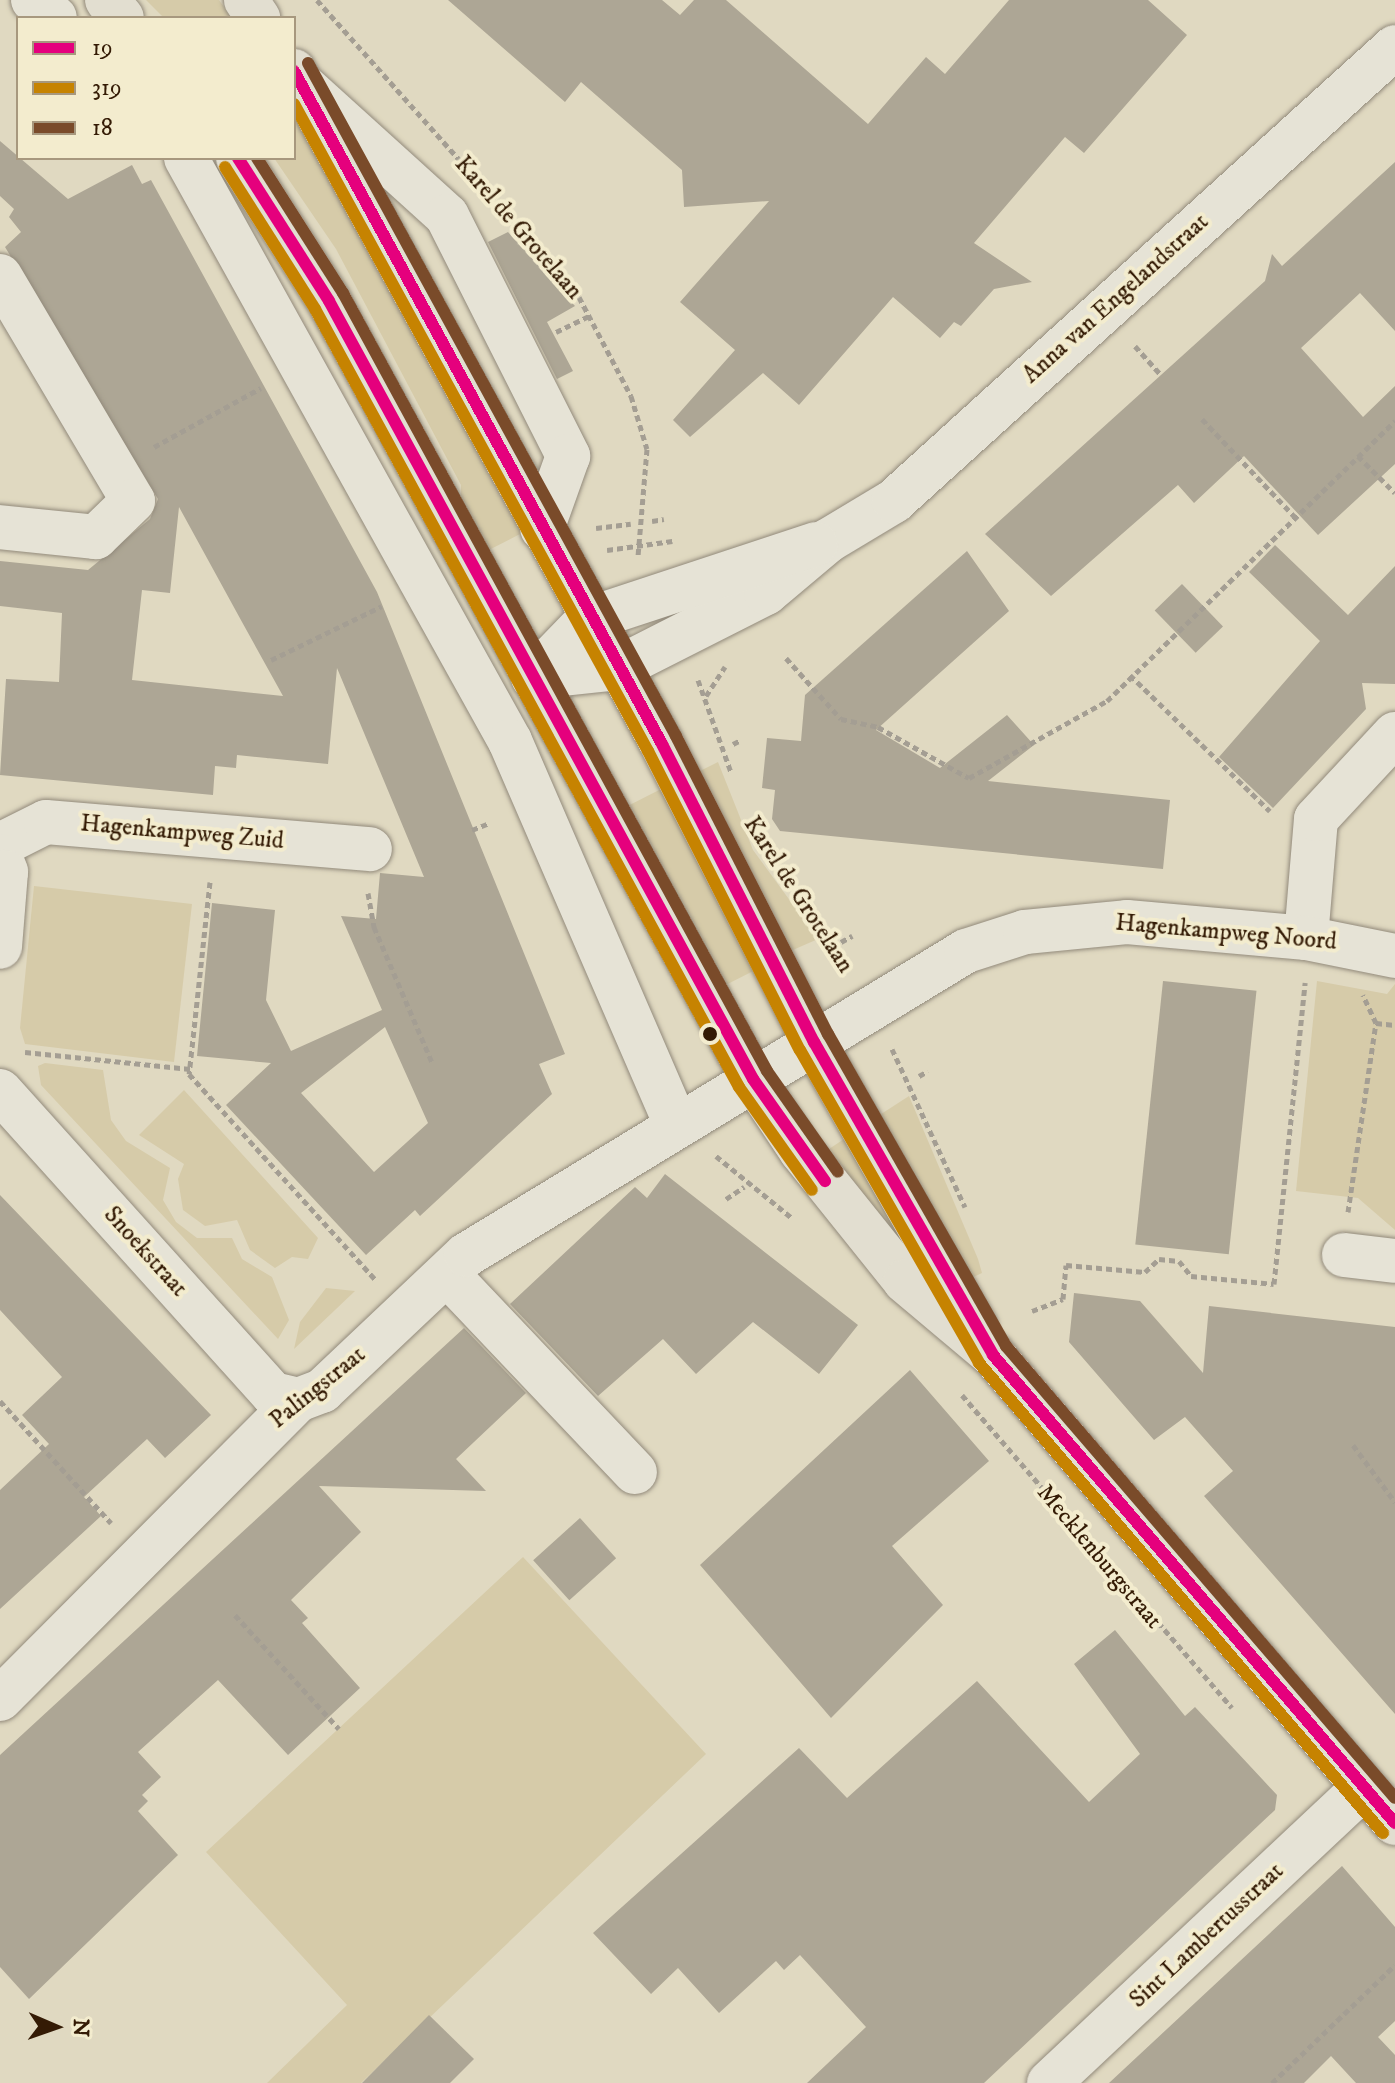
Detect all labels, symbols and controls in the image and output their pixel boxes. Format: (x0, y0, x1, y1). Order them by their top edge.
legend (16, 16, 296, 160)
text: 19 (92, 33, 113, 63)
text: 319 (92, 73, 122, 103)
text: 18 (92, 113, 113, 143)
street label: Karel de Grotelaan (448, 150, 588, 306)
street label: Anna van Engelandstraat (1017, 208, 1215, 390)
street label: Hagenkampweg Zuid (79, 810, 285, 856)
street label: Karel de Grotelaan (737, 811, 859, 979)
street label: Hagenkampweg Noord (1114, 909, 1338, 957)
unlabelled marker (702, 1026, 718, 1042)
street label: Snoekstraat (97, 1201, 193, 1303)
street label: Palingstraat (264, 1341, 372, 1435)
street label: Mecklenburgstraat (1030, 1479, 1168, 1635)
street label: Sint Lambertusstraat (1124, 1857, 1290, 2015)
north arrow (16, 1987, 96, 2067)
text: N (67, 2018, 94, 2037)

